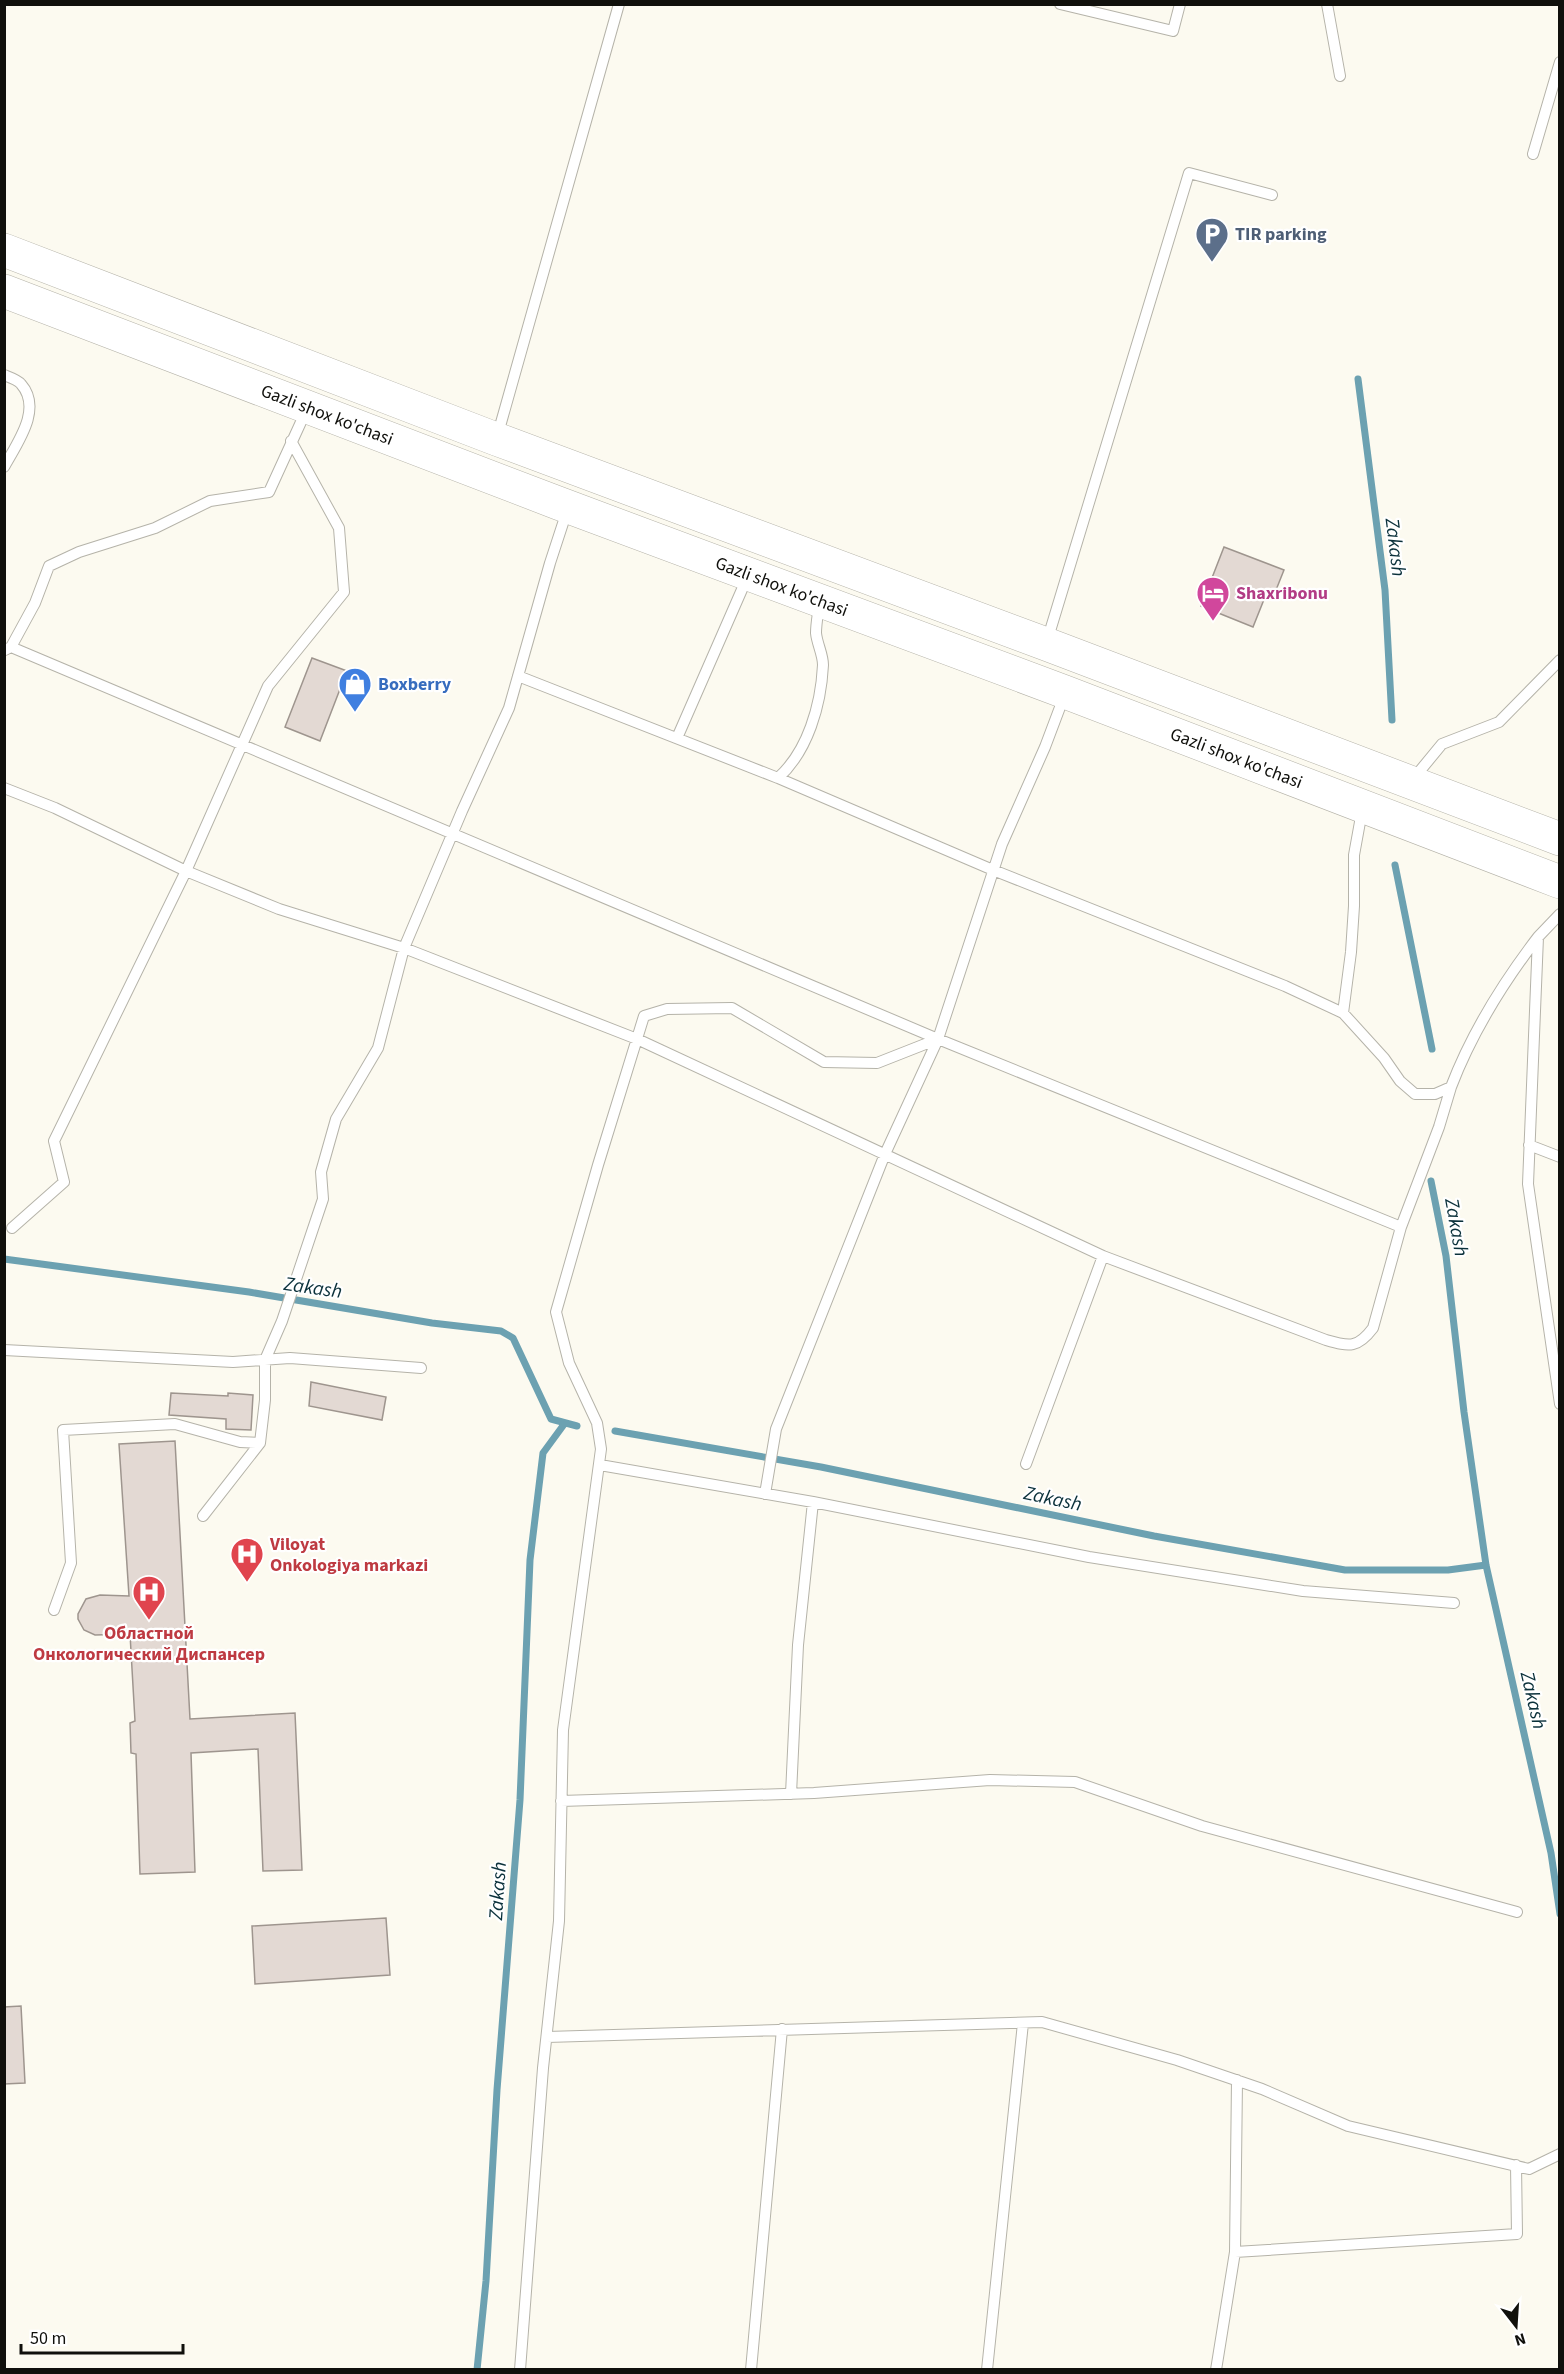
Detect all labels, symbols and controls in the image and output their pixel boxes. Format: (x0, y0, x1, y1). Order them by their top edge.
parking icon: TIR parking (1194, 216, 1230, 263)
place label: TIR parking (1235, 222, 1327, 247)
street label: Gazli shox ko'chasi (257, 378, 397, 452)
water label: Zakash (1377, 515, 1412, 578)
street label: Gazli shox ko'chasi (712, 551, 851, 623)
hotel icon: Shaxribonu (1195, 575, 1231, 622)
place label: Shaxribonu (1236, 581, 1328, 606)
shop icon: Boxberry (337, 666, 373, 713)
place label: Boxberry (378, 672, 452, 697)
street label: Gazli shox ko'chasi (1167, 722, 1306, 795)
water label: Zakash (1437, 1195, 1475, 1259)
water label: Zakash (281, 1270, 344, 1306)
water label: Zakash (1020, 1479, 1084, 1519)
place label: Viloyat Onkologiya markazi (269, 1532, 428, 1578)
hospital icon: Viloyat Onkologiya markazi (229, 1536, 265, 1583)
hospital icon: Областной Онкологический Диспансер (131, 1574, 167, 1621)
place label: Областной Онкологический Диспансер (33, 1621, 265, 1667)
water label: Zakash (1513, 1667, 1553, 1732)
water label: Zakash (482, 1861, 514, 1922)
north arrow (1486, 2296, 1546, 2356)
scale bar (21, 2317, 183, 2355)
text: 50 m (30, 2326, 66, 2351)
text: N (1512, 2327, 1528, 2351)

